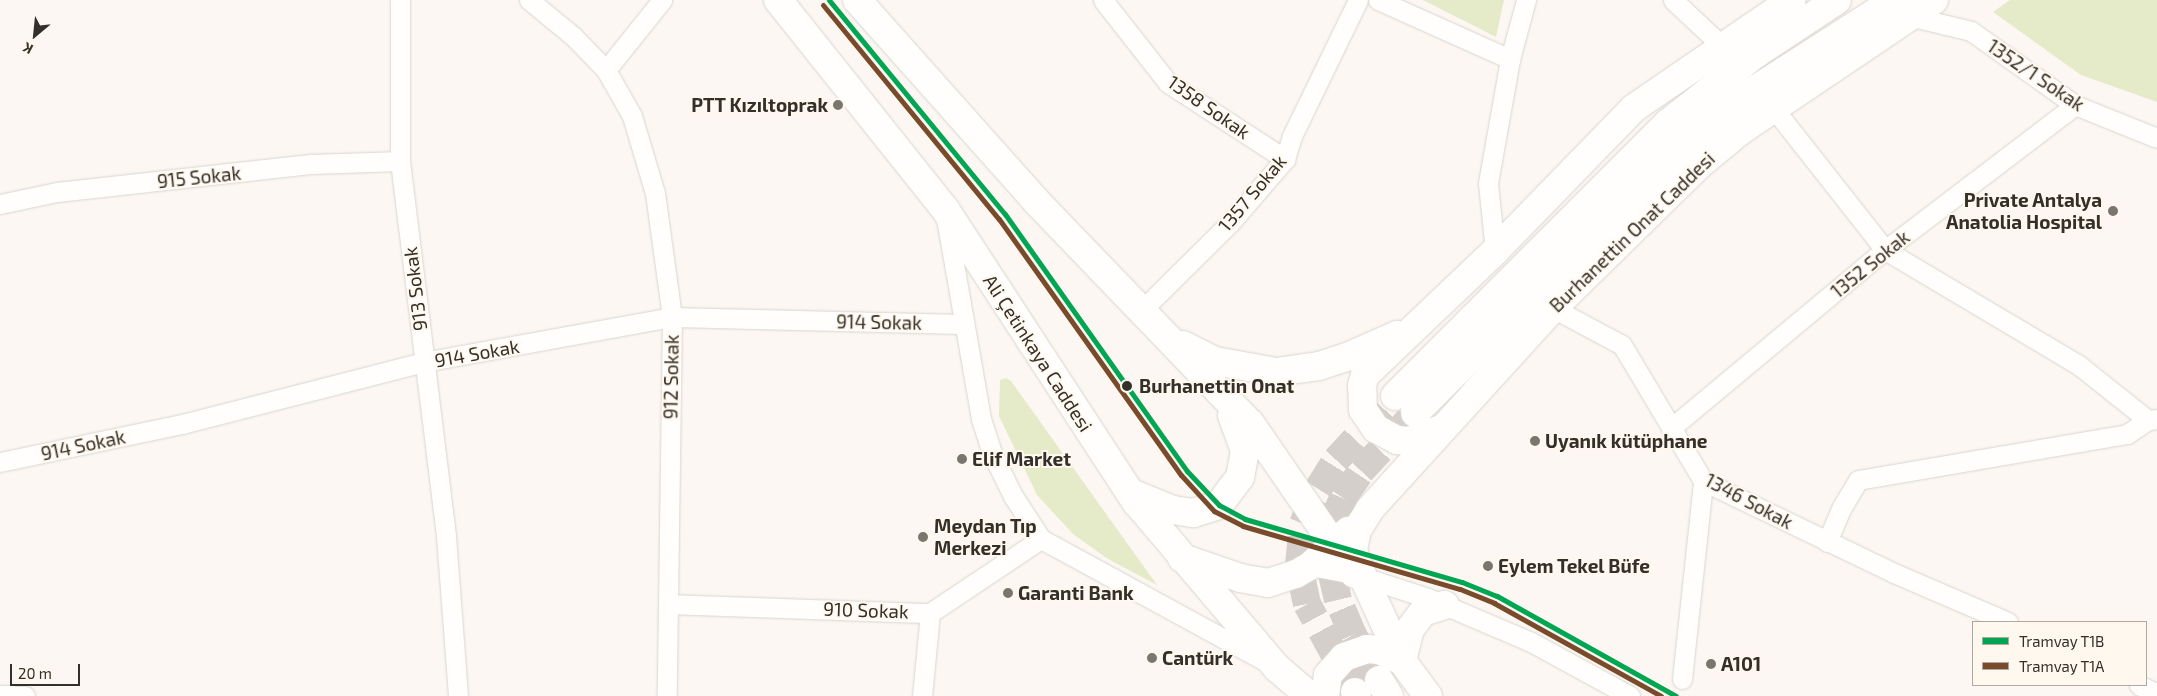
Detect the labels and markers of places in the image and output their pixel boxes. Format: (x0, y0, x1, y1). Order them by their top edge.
place label: PTT Kızıltoprak (691, 94, 828, 116)
marker: PTT Kızıltoprak (832, 99, 844, 111)
place label: Private Antalya Anatolia Hospital (1946, 189, 2102, 233)
marker: Private Antalya Anatolia Hospital (2106, 204, 2120, 218)
place label: Burhanettin Onat (1139, 375, 1294, 397)
marker: Burhanettin Onat (1119, 378, 1135, 394)
place label: Uyanık kütüphane (1545, 430, 1708, 452)
marker: Uyanık kütüphane (1529, 435, 1541, 447)
place label: Elif Market (972, 448, 1071, 470)
marker: Elif Market (956, 453, 968, 465)
place label: Meydan Tıp Merkezi (934, 515, 1037, 559)
marker: Meydan Tıp Merkezi (916, 530, 930, 544)
place label: Eylem Tekel Büfe (1498, 555, 1651, 577)
marker: Eylem Tekel Büfe (1482, 560, 1494, 572)
place label: Garanti Bank (1018, 582, 1134, 604)
marker: Garanti Bank (1002, 587, 1014, 599)
place label: Cantürk (1162, 647, 1233, 669)
marker: Cantürk (1146, 652, 1158, 664)
place label: A101 (1721, 653, 1761, 675)
marker: A101 (1705, 658, 1717, 670)

